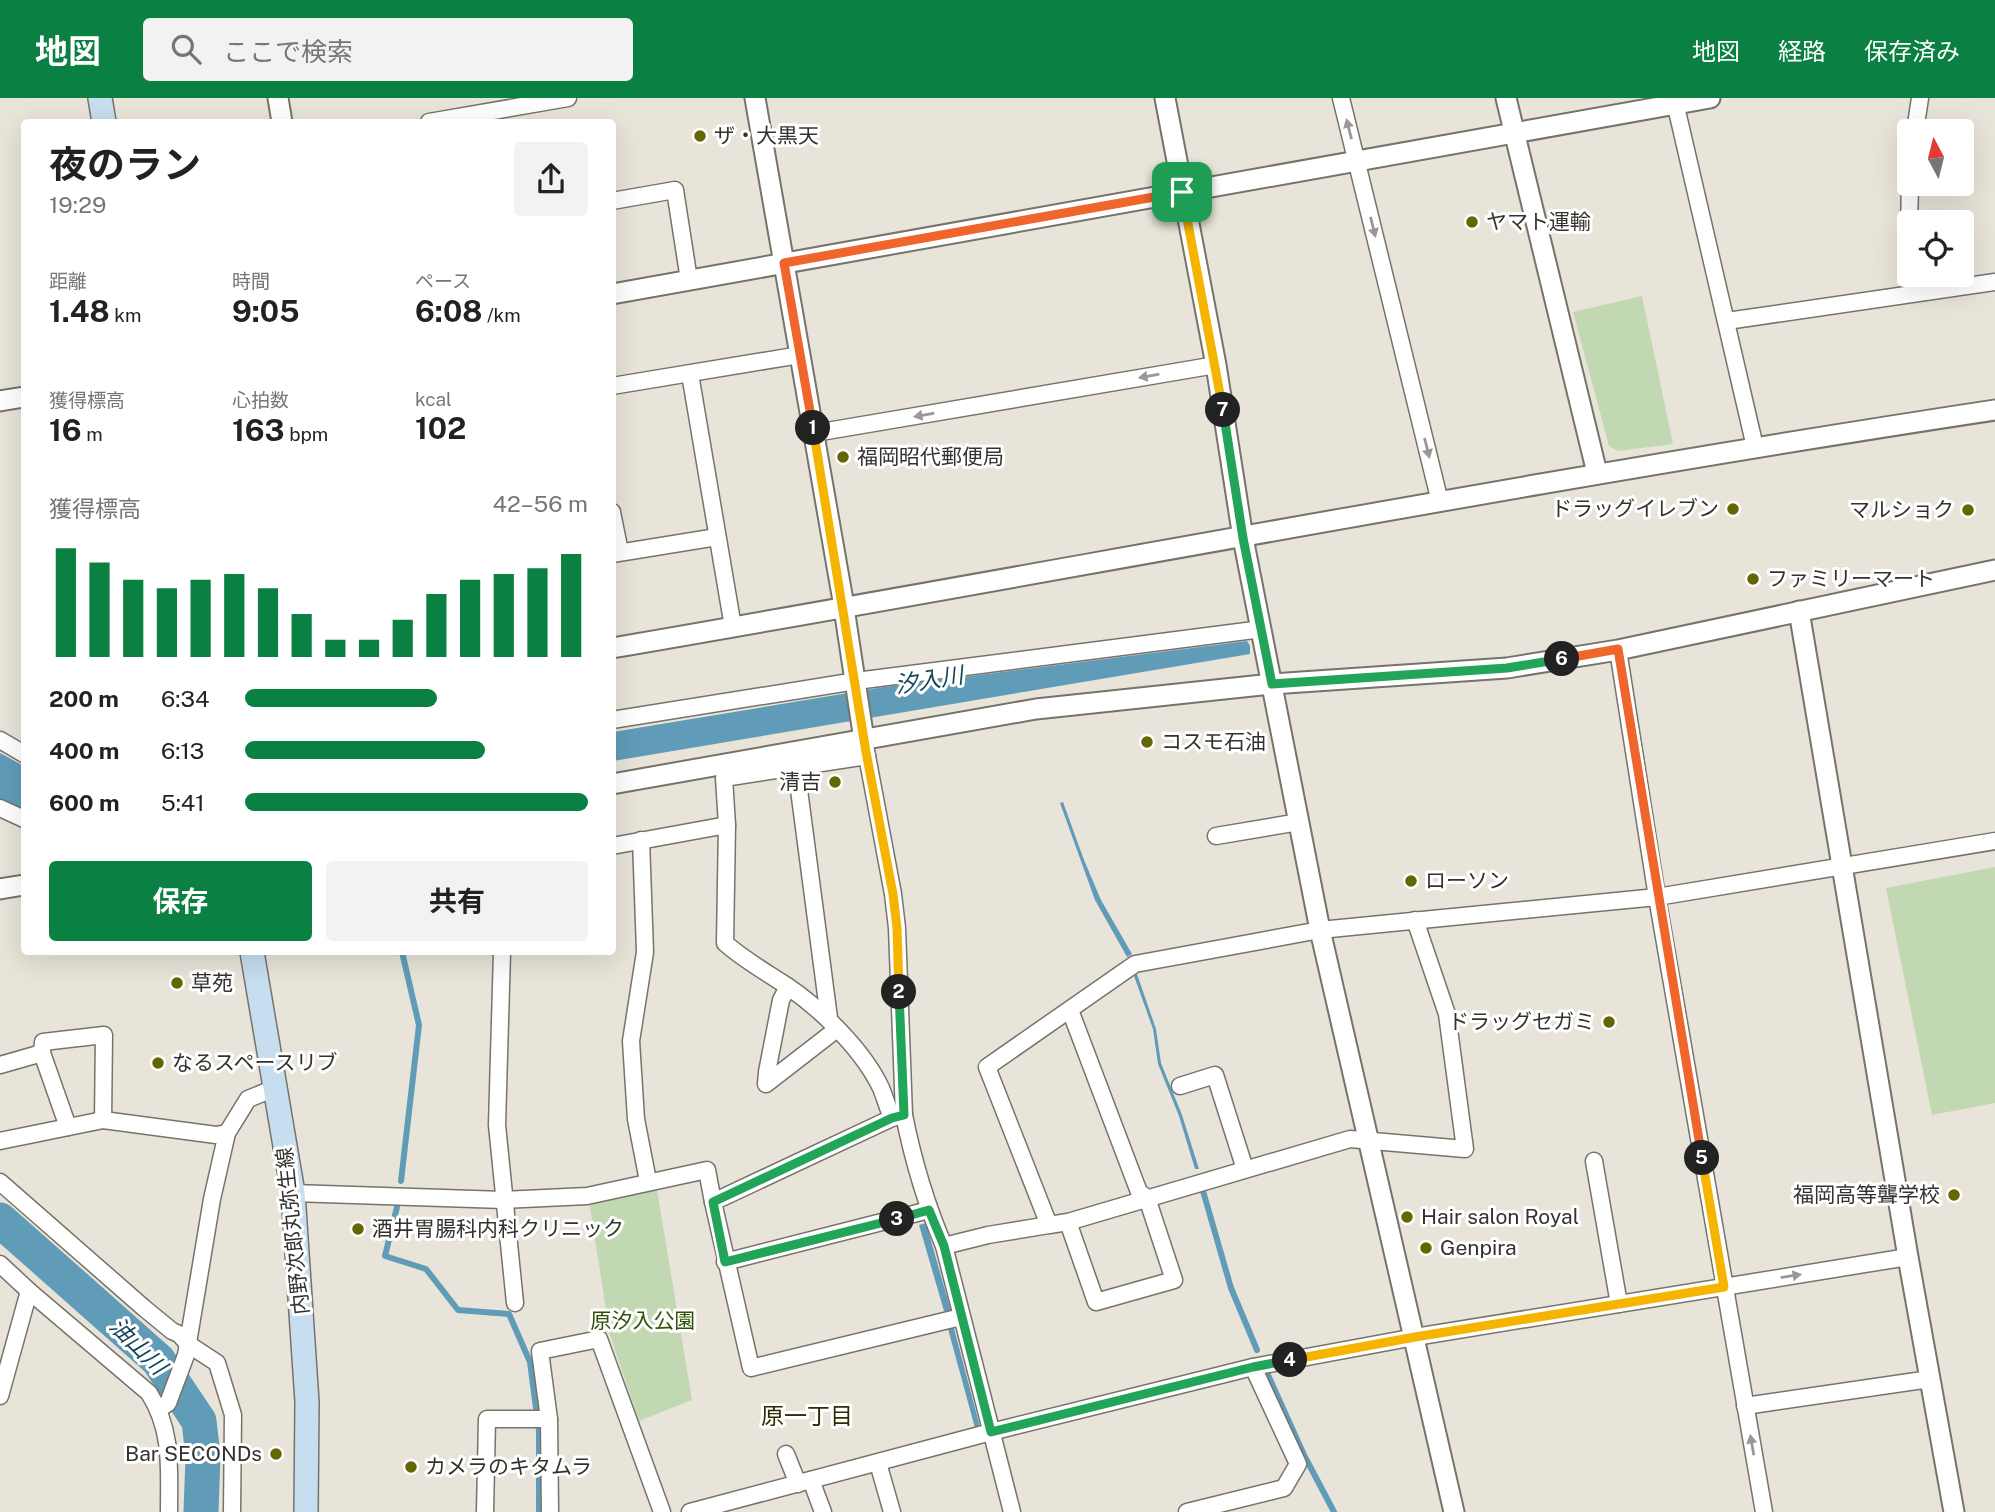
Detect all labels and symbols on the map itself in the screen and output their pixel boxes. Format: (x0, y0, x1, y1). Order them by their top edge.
one-way arrow (1343, 118, 1354, 140)
north arrow (1897, 119, 1974, 196)
place label: ザ・大黒天 (714, 123, 819, 148)
marker: ザ・大黒天 (692, 128, 708, 144)
pin (1152, 162, 1212, 222)
place label: ヤマト運輸 (1486, 209, 1591, 234)
marker: ヤマト運輸 (1464, 214, 1480, 230)
one-way arrow (1368, 216, 1379, 238)
one-way arrow (1137, 371, 1159, 382)
pin: 7 (1206, 392, 1240, 428)
one-way arrow (913, 409, 935, 420)
pin: 1 (796, 410, 830, 446)
one-way arrow (1422, 437, 1433, 459)
place label: 福岡昭代郵便局 (857, 444, 1004, 469)
marker: 福岡昭代郵便局 (835, 449, 851, 465)
place label: ドラッグイレブン (1551, 496, 1719, 521)
place label: マルショク (1849, 497, 1954, 522)
marker: ドラッグイレブン (1725, 501, 1741, 517)
marker: マルショク (1960, 502, 1976, 518)
place label: ファミリーマート (1767, 566, 1935, 591)
marker: ファミリーマート (1745, 571, 1761, 587)
pin: 6 (1544, 642, 1580, 676)
water label: 汐入川 (893, 660, 968, 698)
place label: コスモ石油 (1161, 729, 1266, 754)
marker: コスモ石油 (1139, 734, 1155, 750)
place label: 清吉 (779, 769, 821, 794)
marker: 清吉 (827, 774, 843, 790)
place label: ローソン (1425, 868, 1509, 893)
marker: ローソン (1403, 873, 1419, 889)
place label: 草苑 (191, 970, 233, 995)
pin: 2 (881, 974, 916, 1010)
marker: 草苑 (169, 975, 185, 991)
place label: ドラッグセガミ (1448, 1009, 1595, 1034)
marker: ドラッグセガミ (1601, 1014, 1617, 1030)
place label: なるスペースリブ (172, 1050, 337, 1075)
marker: なるスペースリブ (150, 1055, 166, 1071)
pin: 5 (1684, 1140, 1720, 1176)
street label: 内野次郎丸弥生線 (271, 1146, 314, 1316)
place label: 福岡高等聾学校 (1793, 1182, 1940, 1207)
marker: 福岡高等聾学校 (1946, 1187, 1962, 1203)
pin: 3 (880, 1202, 914, 1236)
place label: Hair salon Royal (1421, 1204, 1579, 1229)
marker: Hair salon Royal (1399, 1209, 1415, 1225)
place label: 酒井胃腸科内科クリニック (372, 1216, 624, 1241)
marker: 酒井胃腸科内科クリニック (350, 1221, 366, 1237)
place label: Genpira (1440, 1235, 1517, 1260)
marker: Genpira (1418, 1240, 1434, 1256)
one-way arrow (1781, 1270, 1803, 1281)
park label: 原汐入公園 (591, 1308, 696, 1333)
water label: 油山川 (104, 1312, 174, 1382)
pin: 4 (1272, 1342, 1308, 1378)
district label: 原一丁目 (761, 1402, 853, 1429)
one-way arrow (1746, 1434, 1757, 1456)
place label: Bar SECONDs (125, 1441, 262, 1466)
marker: Bar SECONDs (268, 1446, 284, 1462)
place label: カメラのキタムラ (425, 1454, 592, 1479)
marker: カメラのキタムラ (403, 1459, 419, 1475)

